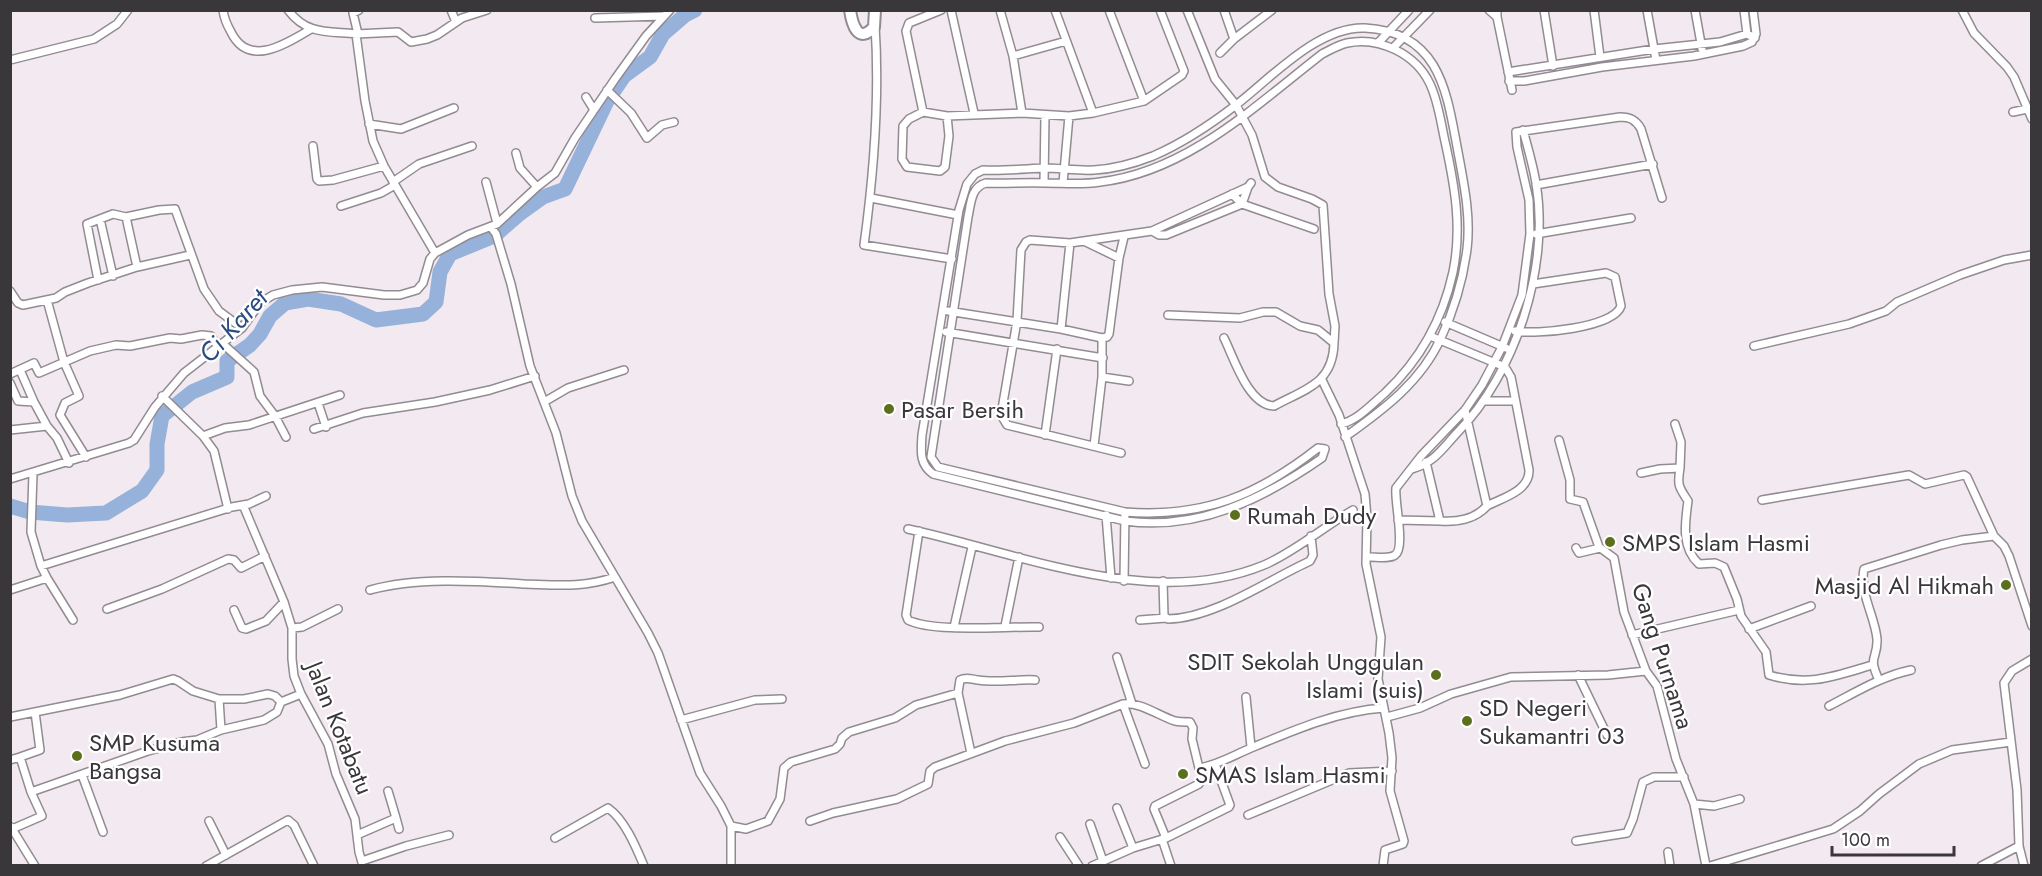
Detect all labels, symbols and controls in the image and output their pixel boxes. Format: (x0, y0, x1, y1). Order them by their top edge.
water label: Ci Karet (190, 279, 278, 371)
place label: Pasar Bersih (901, 392, 1024, 427)
marker: Pasar Bersih (882, 402, 896, 416)
place label: Rumah Dudy (1247, 498, 1377, 533)
marker: Rumah Dudy (1228, 508, 1242, 522)
place label: SMPS Islam Hasmi (1622, 525, 1810, 560)
marker: SMPS Islam Hasmi (1603, 535, 1617, 549)
place label: Masjid Al Hikmah (1815, 568, 1994, 603)
marker: Masjid Al Hikmah (1999, 578, 2013, 592)
street label: Gang Purnama (1623, 579, 1703, 733)
place label: SDIT Sekolah Unggulan Islami (suis) (1187, 644, 1424, 707)
street label: Jalan Kotabatu (296, 653, 383, 800)
marker: SDIT Sekolah Unggulan Islami (suis) (1429, 668, 1443, 682)
place label: SD Negeri Sukamantri 03 (1479, 690, 1625, 753)
marker: SD Negeri Sukamantri 03 (1460, 714, 1474, 728)
place label: SMP Kusuma Bangsa (89, 725, 220, 788)
marker: SMP Kusuma Bangsa (70, 749, 84, 763)
place label: SMAS Islam Hasmi (1195, 757, 1386, 792)
marker: SMAS Islam Hasmi (1176, 767, 1190, 781)
scale bar (1832, 819, 1954, 857)
text: 100 m (1841, 827, 1890, 853)

